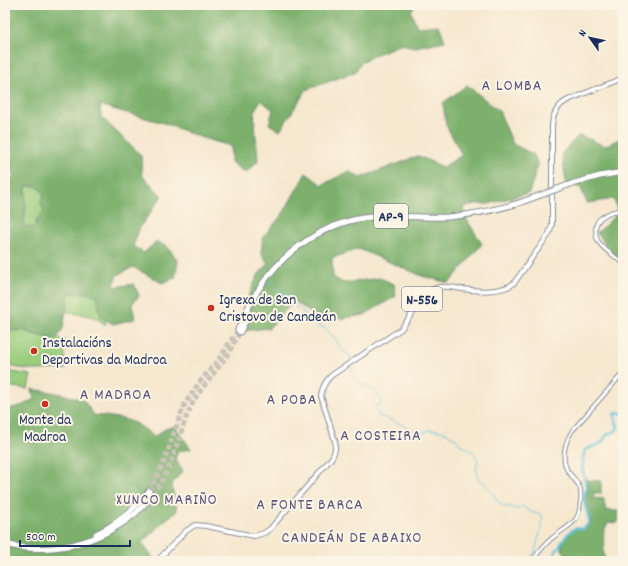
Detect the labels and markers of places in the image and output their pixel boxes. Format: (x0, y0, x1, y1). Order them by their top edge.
place label: Igrexa de San Cristovo de Candeán (219, 290, 336, 329)
marker: Igrexa de San Cristovo de Candeán (206, 303, 216, 313)
place label: Instalacións Deportivas da Madroa (42, 333, 167, 372)
marker: Instalacións Deportivas da Madroa (29, 346, 39, 356)
marker: Monte da Madroa (40, 399, 50, 409)
place label: Monte da Madroa (19, 410, 72, 449)

